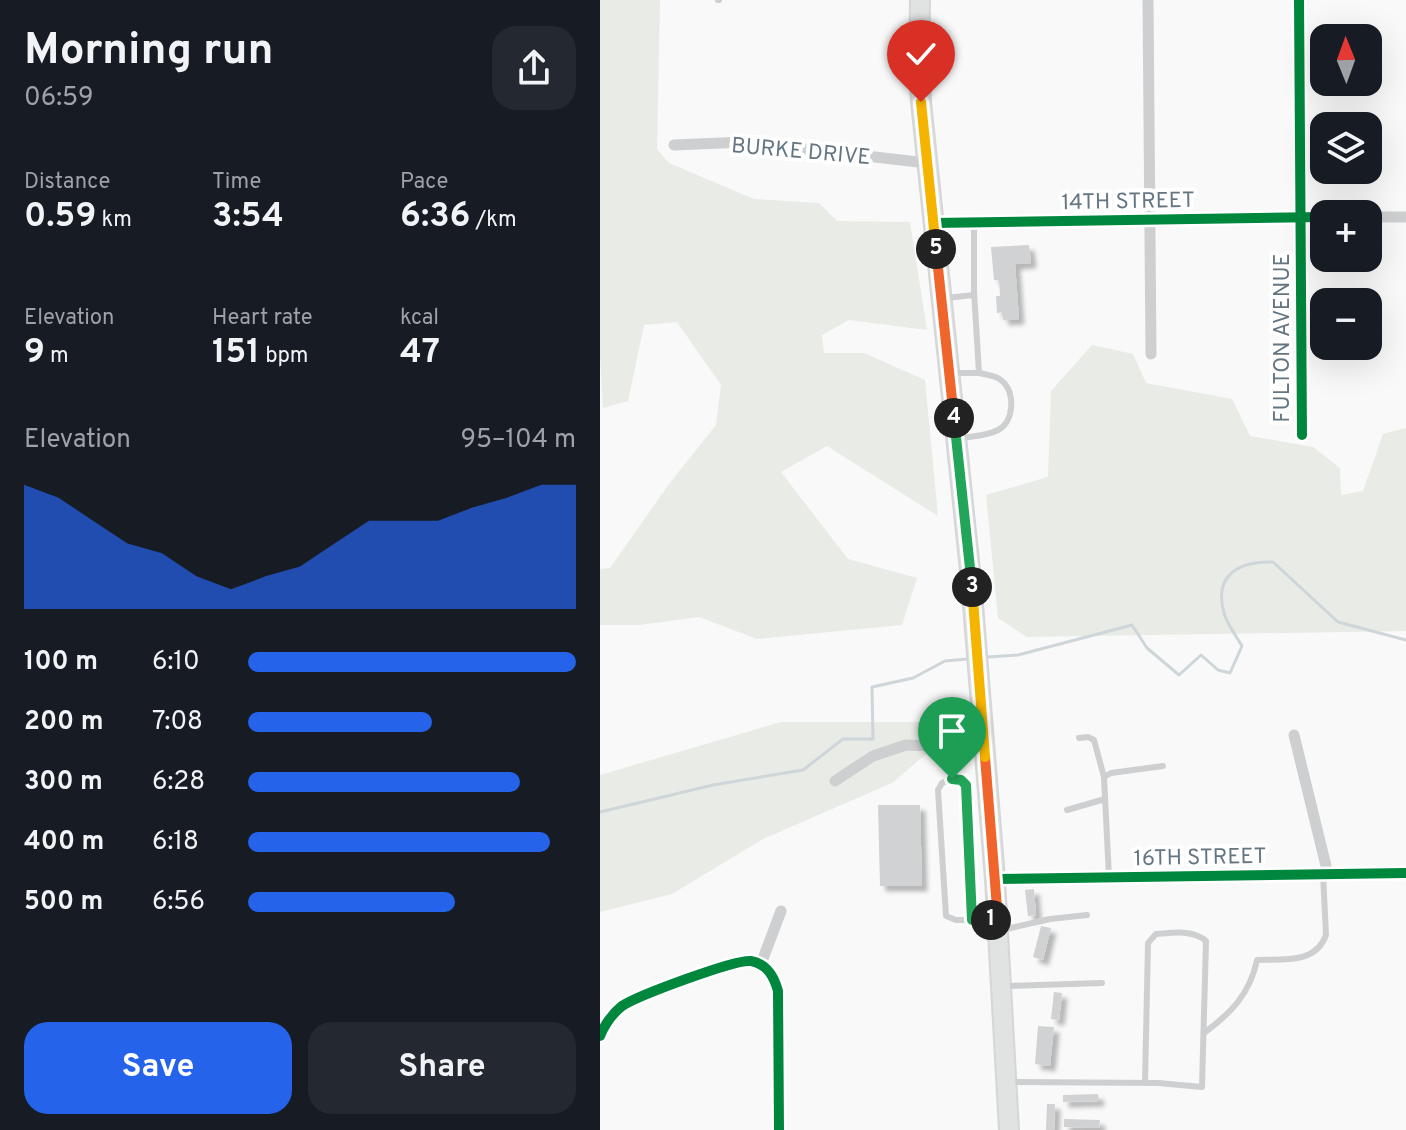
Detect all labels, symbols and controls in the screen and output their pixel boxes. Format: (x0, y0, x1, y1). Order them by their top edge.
pin (887, 20, 955, 102)
text: Morning run (24, 24, 274, 80)
north arrow (1310, 24, 1382, 96)
map controls (1310, 24, 1382, 360)
button: share (492, 26, 576, 110)
icon: check (899, 32, 943, 76)
text: 06:59 (24, 82, 93, 115)
button: layers (1310, 112, 1382, 184)
street label: BURKE DRIVE (730, 133, 872, 172)
text: Distance (24, 169, 110, 196)
text: Time (212, 169, 261, 196)
text: Pace (400, 169, 448, 196)
street label: 14TH STREET (1061, 188, 1195, 217)
text: 0.59 (24, 196, 96, 239)
text: 3:54 (212, 196, 284, 239)
text: 6:36 (400, 196, 470, 239)
button: + (1310, 200, 1382, 272)
text: km (96, 207, 132, 234)
text: /km (470, 207, 517, 234)
pin: 5 (916, 229, 956, 269)
text: 5 (929, 235, 943, 262)
street label: FULTON AVENUE (1270, 253, 1297, 423)
button: − (1310, 288, 1382, 360)
text: Elevation (24, 305, 114, 332)
text: Heart rate (212, 305, 313, 332)
text: kcal (400, 305, 439, 332)
text: 9 (24, 332, 45, 375)
text: 151 (212, 332, 260, 375)
text: 47 (400, 332, 440, 375)
text: m (45, 343, 69, 370)
text: bpm (260, 343, 308, 370)
pin: 4 (934, 398, 974, 438)
text: 4 (947, 404, 961, 431)
text: Elevation (24, 424, 131, 457)
text: 95–104 m (460, 424, 576, 457)
pin: 3 (952, 567, 992, 607)
text: 3 (965, 573, 979, 600)
text: 100 m (24, 646, 98, 679)
text: 6:10 (152, 646, 200, 679)
pin (918, 697, 986, 779)
text: 200 m (24, 706, 103, 739)
text: 7:08 (152, 706, 203, 739)
icon: arrive (930, 709, 974, 753)
text: 300 m (24, 766, 103, 799)
text: 6:28 (152, 766, 205, 799)
text: 400 m (24, 826, 104, 859)
text: 6:18 (152, 826, 199, 859)
street label: 16TH STREET (1133, 844, 1267, 873)
text: 500 m (24, 886, 103, 919)
text: 6:56 (152, 886, 205, 919)
pin: 1 (971, 900, 1011, 940)
text: 1 (987, 906, 995, 933)
button: Save (24, 1022, 292, 1114)
button: Share (308, 1022, 576, 1114)

